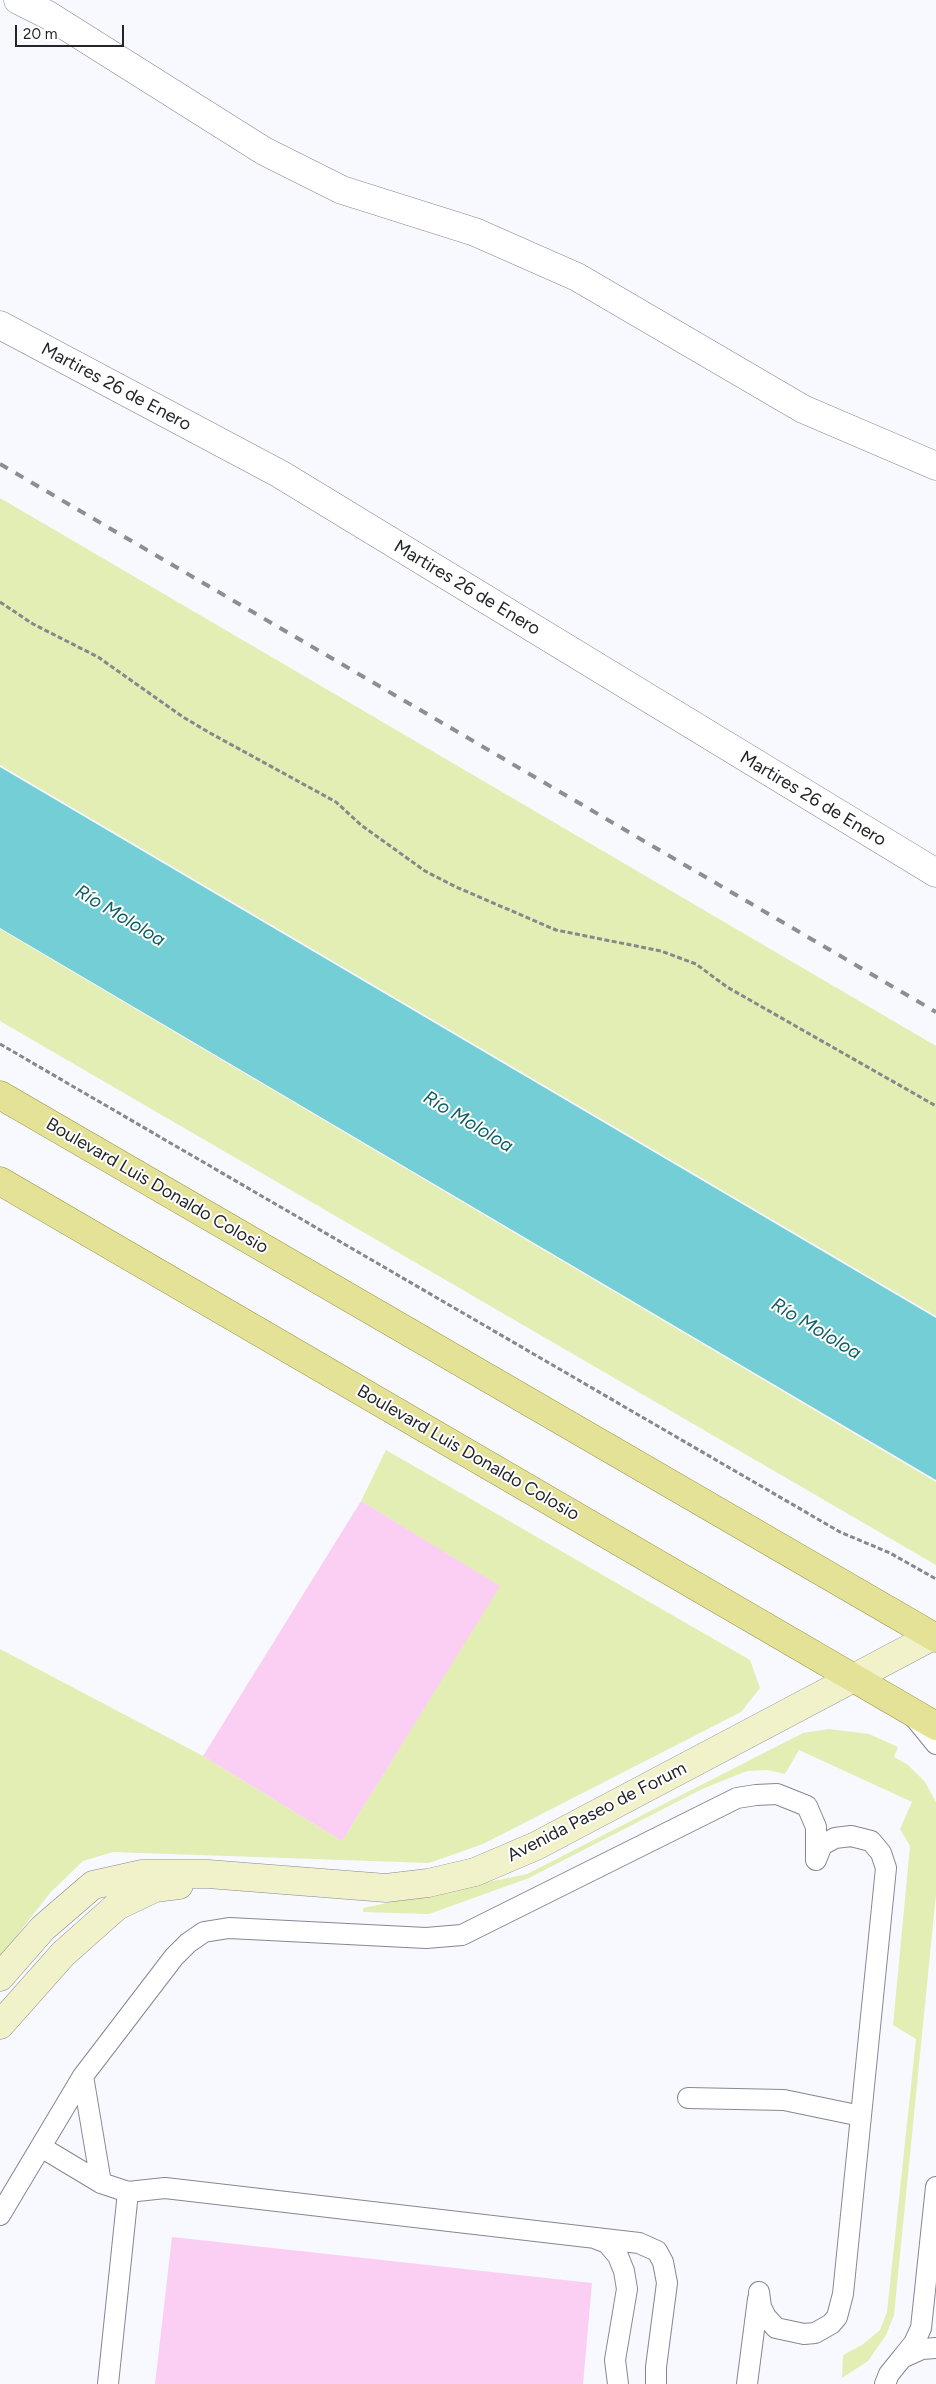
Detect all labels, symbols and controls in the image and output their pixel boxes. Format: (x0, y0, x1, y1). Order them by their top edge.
scale bar (18, 15, 126, 47)
text: 20 m (23, 25, 57, 43)
street label: Martires 26 de Enero (37, 338, 195, 436)
street label: Martires 26 de Enero (390, 536, 544, 640)
street label: Martires 26 de Enero (736, 747, 890, 851)
water label: Río Mololoa (71, 880, 169, 952)
water label: Río Mololoa (419, 1086, 517, 1158)
street label: Boulevard Luis Donaldo Colosio (42, 1113, 272, 1259)
water label: Río Mololoa (767, 1293, 865, 1365)
street label: Boulevard Luis Donaldo Colosio (353, 1380, 583, 1526)
street label: Avenida Paseo de Forum (504, 1757, 690, 1867)

